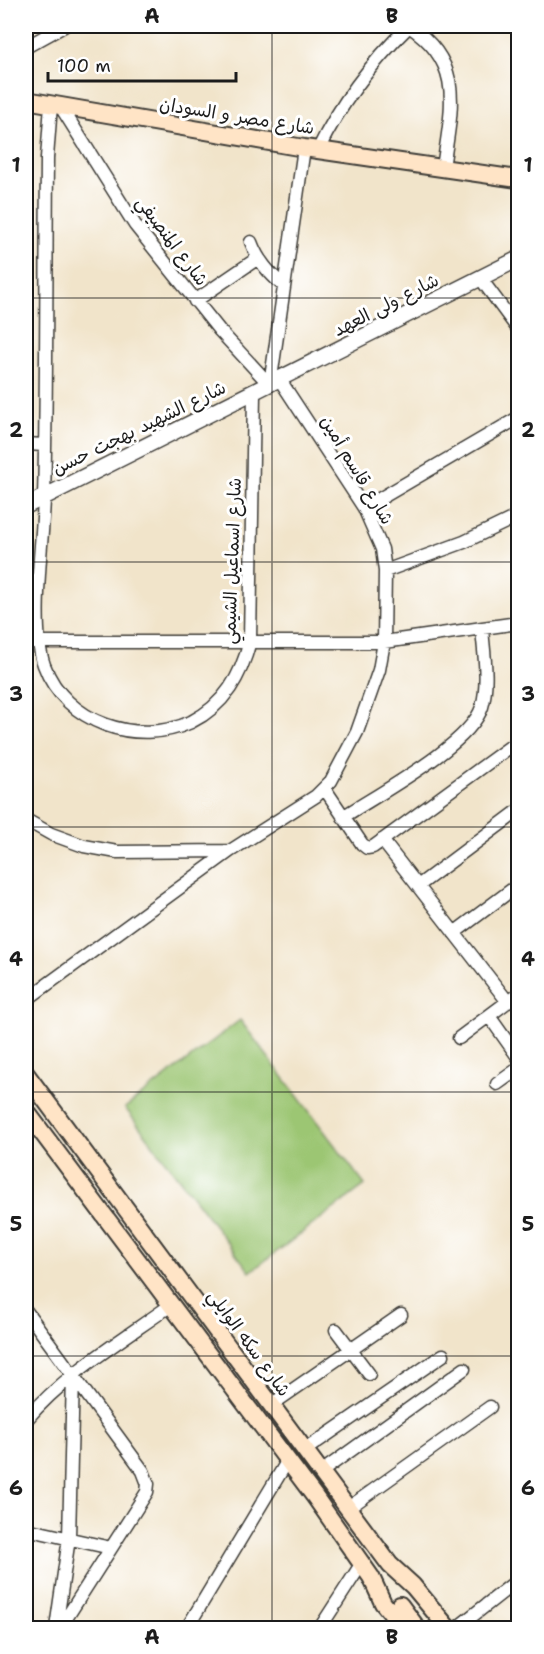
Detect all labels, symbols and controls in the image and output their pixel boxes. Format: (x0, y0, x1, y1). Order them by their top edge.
text: A (144, 3, 160, 29)
text: B (386, 3, 398, 29)
scale bar (48, 45, 236, 83)
text: 100 m (57, 54, 111, 78)
street label: شارع مصر و السودان (158, 92, 316, 140)
text: 1 (11, 152, 21, 178)
text: 1 (523, 152, 533, 178)
street label: شارع المنصيفي (127, 191, 214, 293)
street label: شارع ولى العهد (329, 268, 443, 342)
street label: شارع الشهيد بهجت حسن (48, 375, 230, 481)
street label: شارع قاسم أمين (313, 411, 399, 530)
text: 2 (9, 417, 23, 443)
text: 2 (521, 417, 535, 443)
street label: شارع اسماعيل الشيمي (217, 477, 251, 645)
text: 3 (9, 681, 23, 707)
text: 3 (521, 681, 535, 707)
text: 4 (9, 946, 23, 972)
text: 4 (521, 946, 535, 972)
text: 5 (10, 1211, 22, 1237)
text: 5 (522, 1211, 534, 1237)
street label: شارع سكه الوايلي (199, 1285, 296, 1404)
text: 6 (9, 1475, 23, 1501)
text: 6 (521, 1475, 535, 1501)
text: A (144, 1624, 160, 1650)
text: B (386, 1624, 398, 1650)

